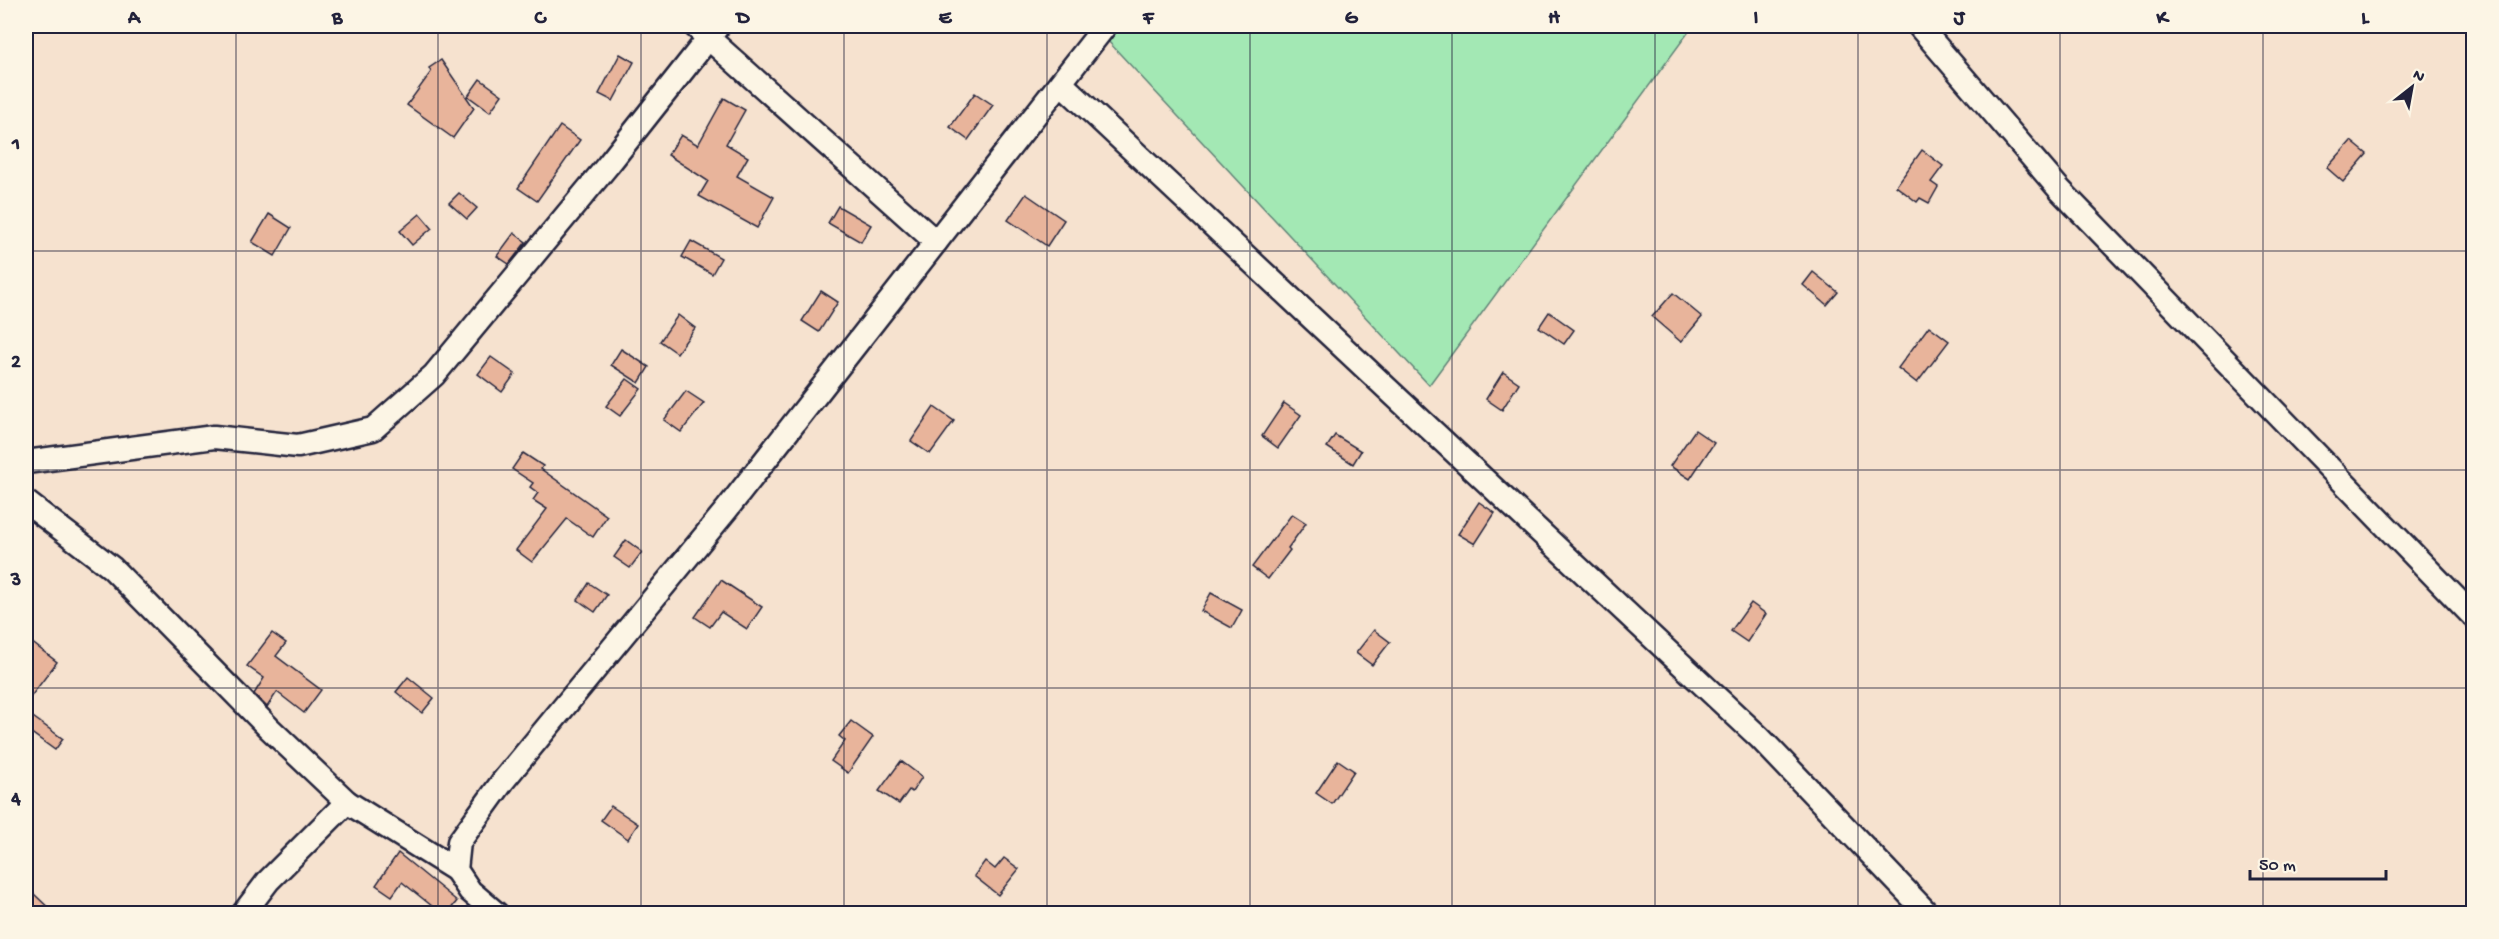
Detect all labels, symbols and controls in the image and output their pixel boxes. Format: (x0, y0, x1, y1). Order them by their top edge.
text: A (127, 8, 142, 31)
text: B (331, 8, 343, 31)
text: C (534, 8, 548, 31)
text: D (734, 8, 750, 31)
text: E (939, 8, 953, 31)
text: F (1142, 8, 1155, 31)
text: G (1345, 8, 1359, 31)
text: H (1548, 8, 1560, 31)
text: I (1754, 8, 1759, 31)
text: J (1953, 8, 1966, 31)
text: K (2155, 8, 2170, 31)
text: L (2361, 8, 2370, 31)
north arrow (2382, 57, 2442, 117)
text: N (2409, 66, 2428, 88)
text: 1 (11, 134, 20, 157)
text: 2 (11, 352, 21, 375)
text: 3 (10, 570, 21, 593)
text: 4 (10, 789, 21, 812)
scale bar (2250, 843, 2386, 881)
text: 50 m (2259, 856, 2296, 877)

